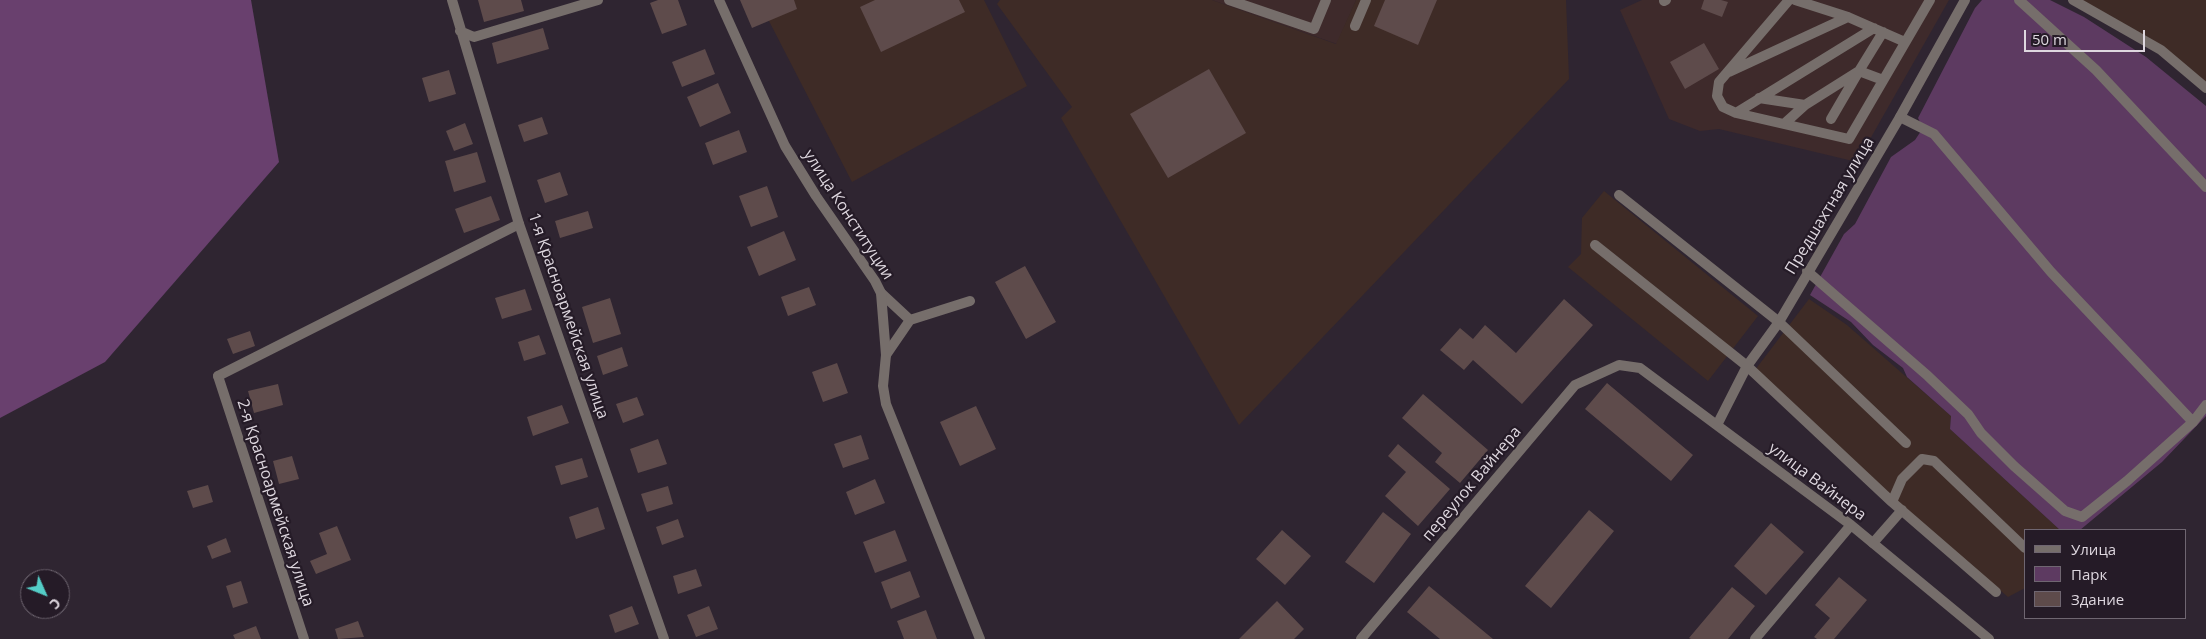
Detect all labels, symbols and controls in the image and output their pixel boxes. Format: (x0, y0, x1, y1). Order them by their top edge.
scale bar (2026, 20, 2147, 52)
text: 50 m (2032, 29, 2067, 49)
street label: Предшахтная улица (1781, 134, 1879, 278)
street label: улица Конституции (799, 146, 897, 284)
street label: 1-я Красноармейская улица (524, 210, 612, 422)
street label: 2-я Красноармейская улица (232, 397, 318, 609)
street label: переулок Вайнера (1418, 423, 1526, 545)
street label: улица Вайнера (1764, 439, 1870, 525)
legend (2024, 529, 2186, 619)
text: Улица (2071, 539, 2116, 559)
text: Парк (2071, 564, 2107, 584)
north arrow (20, 569, 70, 619)
text: Здание (2071, 589, 2124, 609)
text: С (46, 594, 65, 614)

